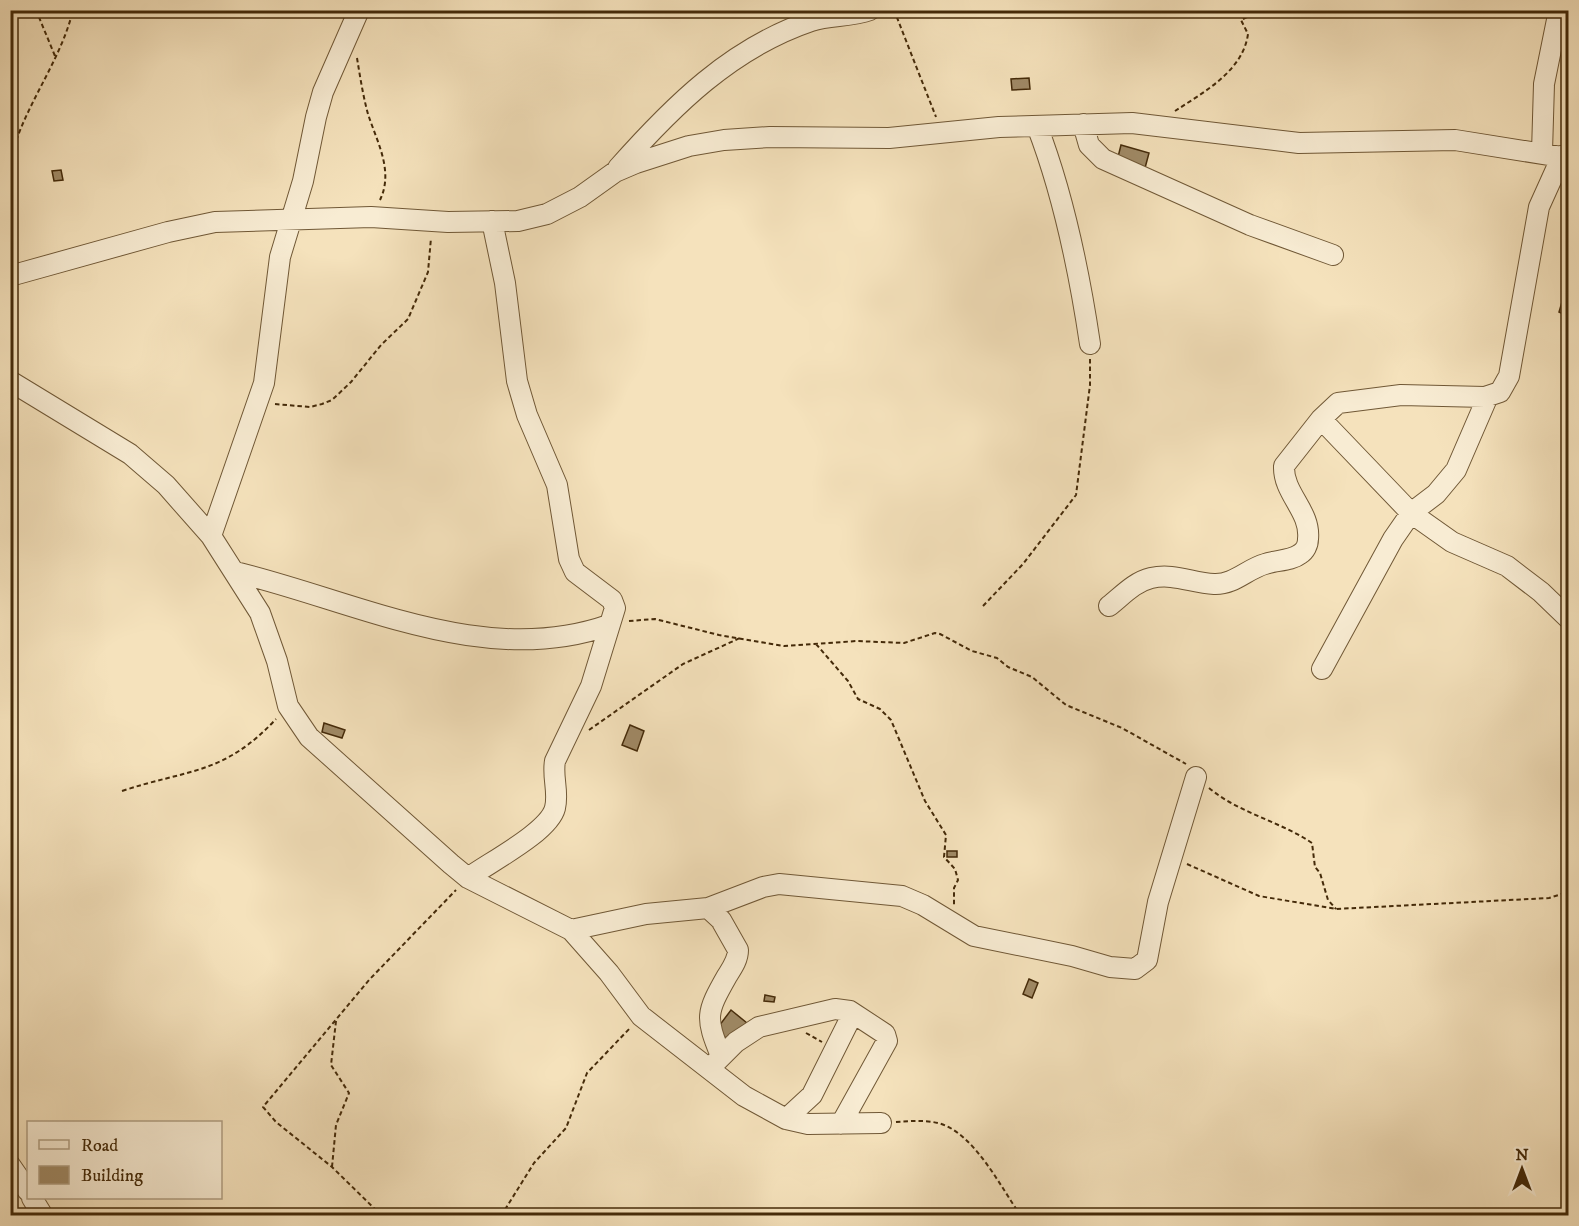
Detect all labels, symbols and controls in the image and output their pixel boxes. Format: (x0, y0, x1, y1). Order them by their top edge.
legend (27, 1121, 222, 1199)
text: Road (81, 1135, 118, 1157)
north arrow (1492, 1139, 1552, 1199)
text: N (1515, 1145, 1529, 1165)
text: Building (81, 1165, 143, 1187)

